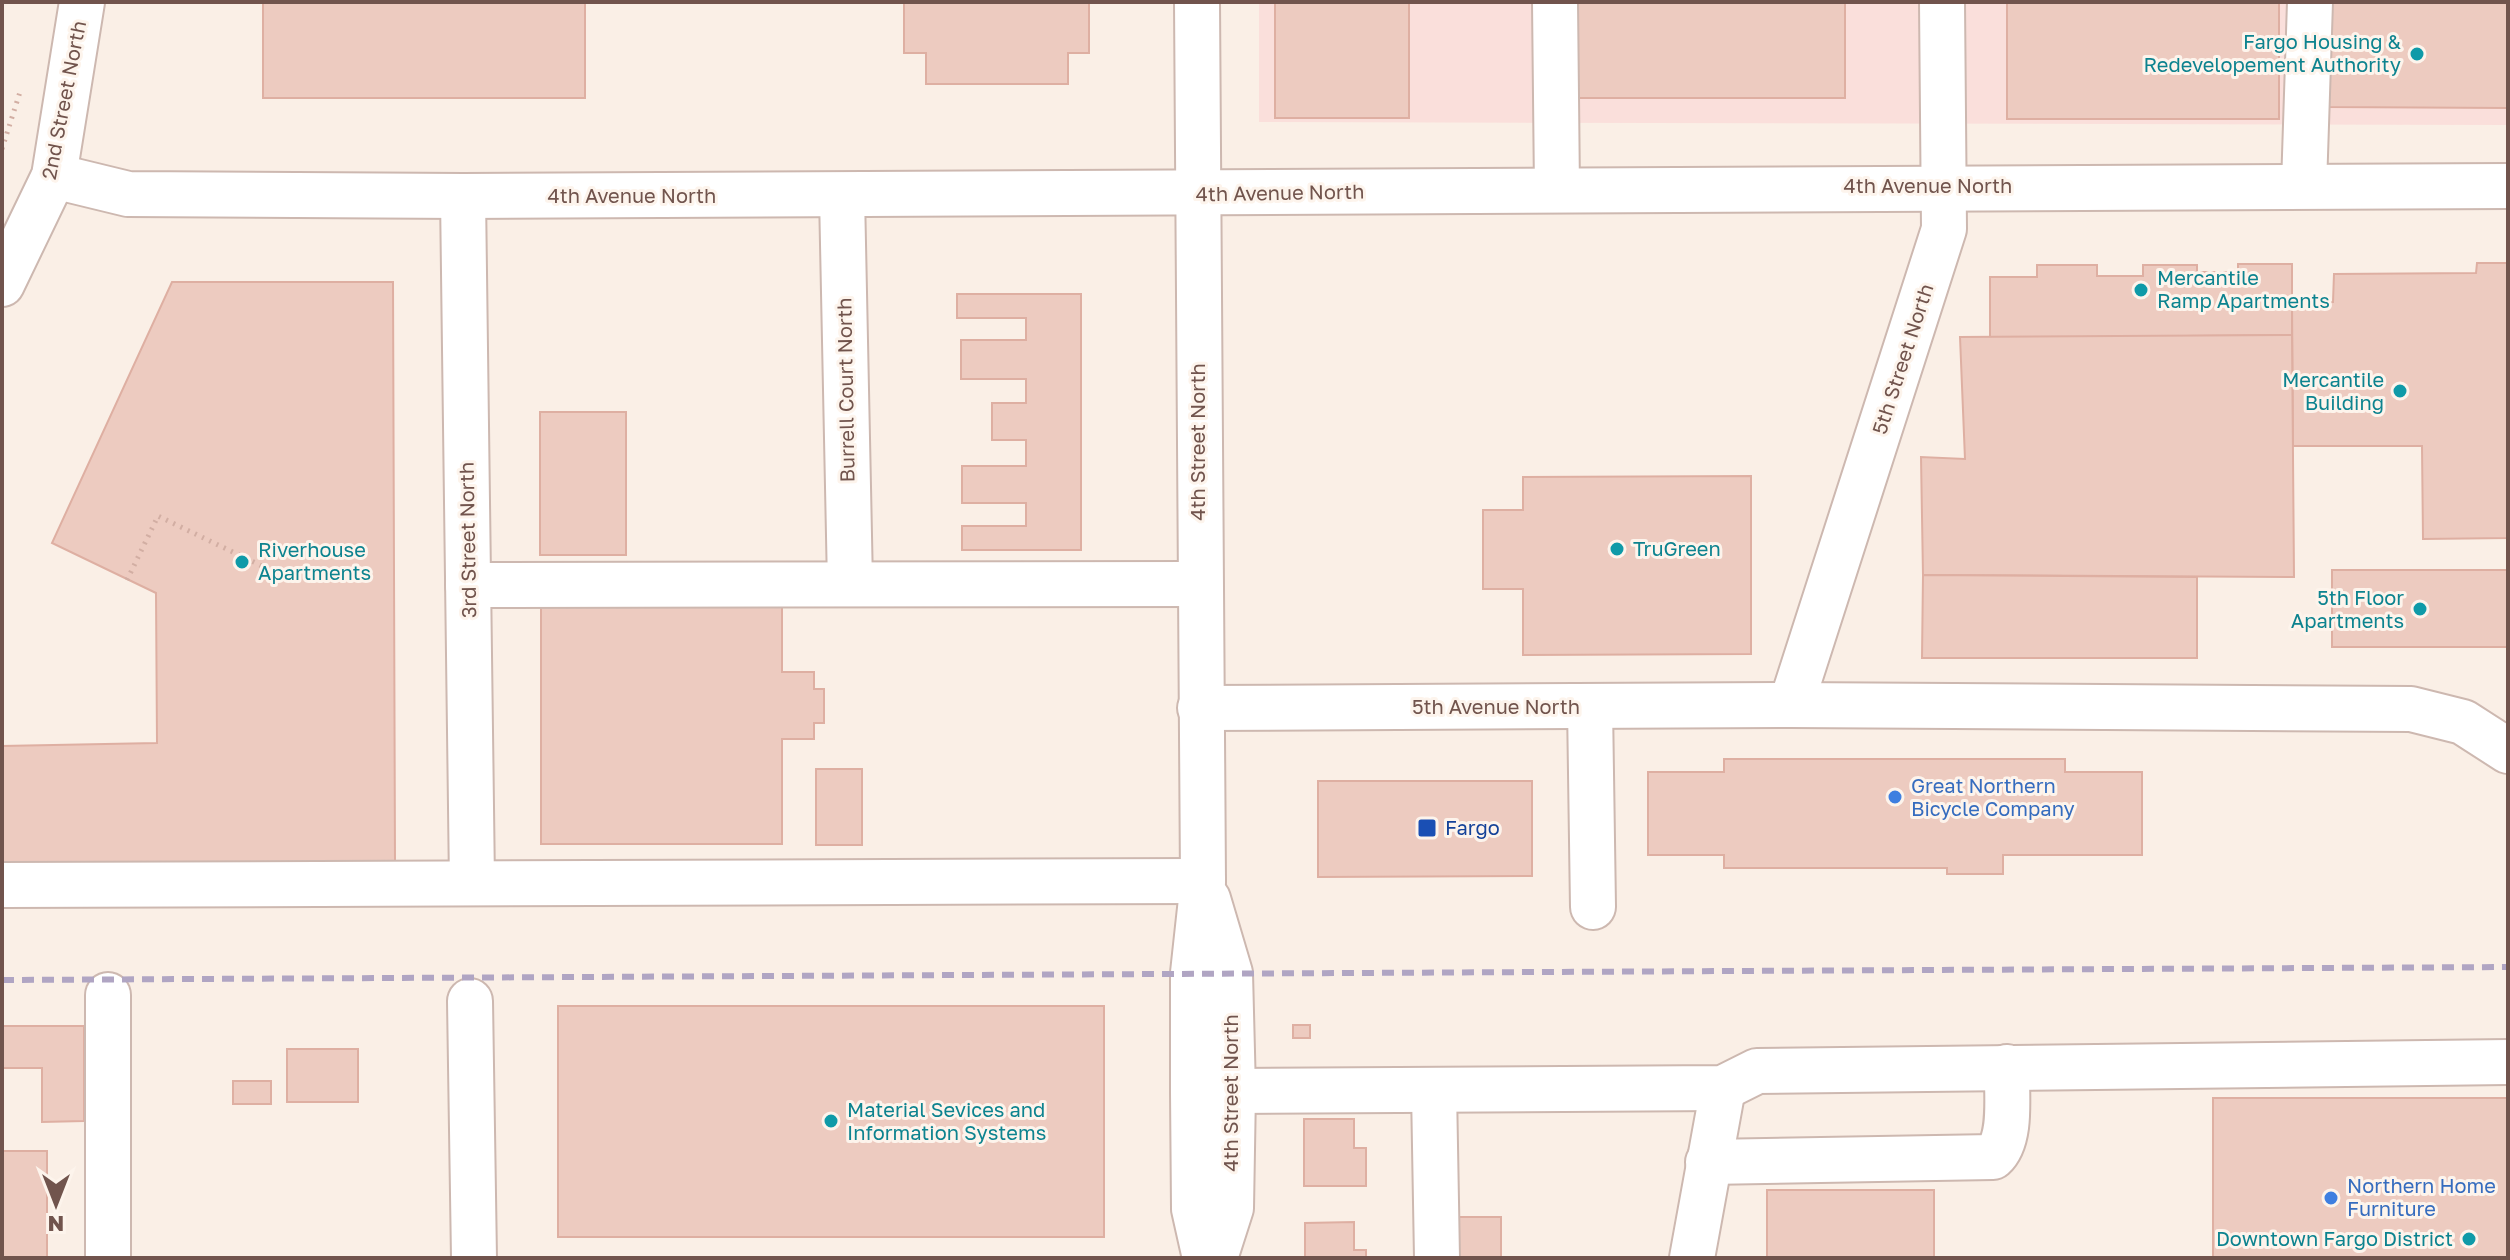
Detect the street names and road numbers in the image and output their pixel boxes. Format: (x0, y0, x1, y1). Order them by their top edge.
street label: 2nd Street North (36, 18, 90, 181)
street label: 4th Avenue North (1844, 173, 2012, 197)
street label: 4th Avenue North (1195, 179, 1365, 205)
street label: 4th Avenue North (548, 183, 716, 207)
street label: 5th Street North (1866, 280, 1938, 437)
street label: Burrell Court North (831, 297, 859, 483)
street label: 4th Street North (1185, 363, 1209, 521)
street label: 3rd Street North (454, 462, 480, 618)
street label: 5th Avenue North (1412, 694, 1580, 718)
street label: 4th Street North (1218, 1014, 1242, 1172)

